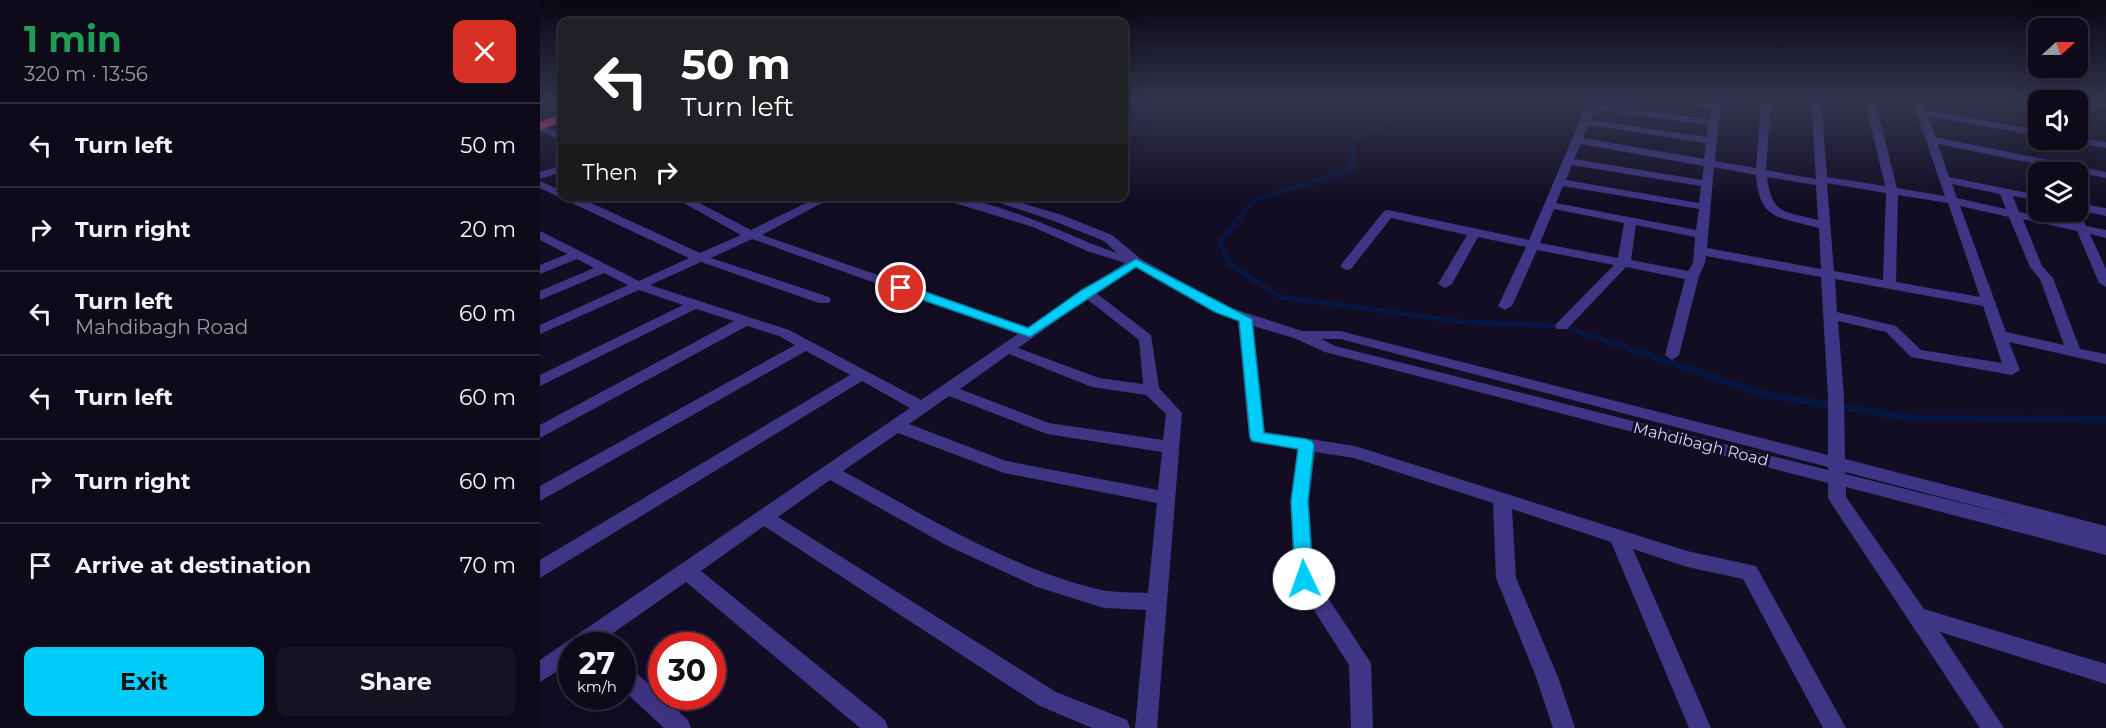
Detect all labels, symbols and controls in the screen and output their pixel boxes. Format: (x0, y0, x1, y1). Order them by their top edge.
text: 1 min (24, 17, 122, 61)
north arrow (2028, 18, 2088, 78)
map controls (2028, 18, 2088, 222)
button: close (453, 20, 516, 83)
text: 50 m (681, 38, 790, 90)
icon: left (582, 42, 660, 120)
text: 320 m · 13:56 (24, 62, 148, 86)
text: Turn left (681, 90, 794, 123)
button: sound (2028, 90, 2088, 150)
icon: left (24, 129, 57, 162)
text: Turn left (75, 132, 173, 159)
text: 50 m (460, 132, 516, 159)
icon: right (650, 156, 683, 189)
text: Then (582, 159, 638, 186)
button: layers (2028, 162, 2088, 222)
icon: right (24, 213, 57, 246)
text: Turn right (75, 216, 190, 243)
text: 20 m (460, 216, 516, 243)
pin (875, 262, 926, 313)
icon: arrive (884, 271, 917, 304)
text: Turn left (75, 288, 173, 315)
icon: left (24, 297, 57, 330)
text: 60 m (459, 300, 516, 327)
text: Mahdibagh Road (75, 315, 248, 339)
icon: left (24, 381, 57, 414)
text: Turn left (75, 384, 173, 411)
text: 60 m (459, 384, 516, 411)
street label: Mahdibagh Road (1631, 418, 1771, 470)
icon: right (24, 465, 57, 498)
text: Turn right (75, 468, 190, 495)
text: 60 m (459, 468, 516, 495)
position arrow (1272, 547, 1336, 611)
icon: arrive (24, 549, 57, 582)
text: Arrive at destination (75, 552, 311, 579)
text: 70 m (460, 552, 516, 579)
speed limit sign: 30 (648, 632, 726, 710)
text: 27 (579, 645, 615, 682)
button: Exit (24, 647, 264, 716)
button: Share (276, 647, 516, 716)
text: km/h (577, 677, 617, 696)

